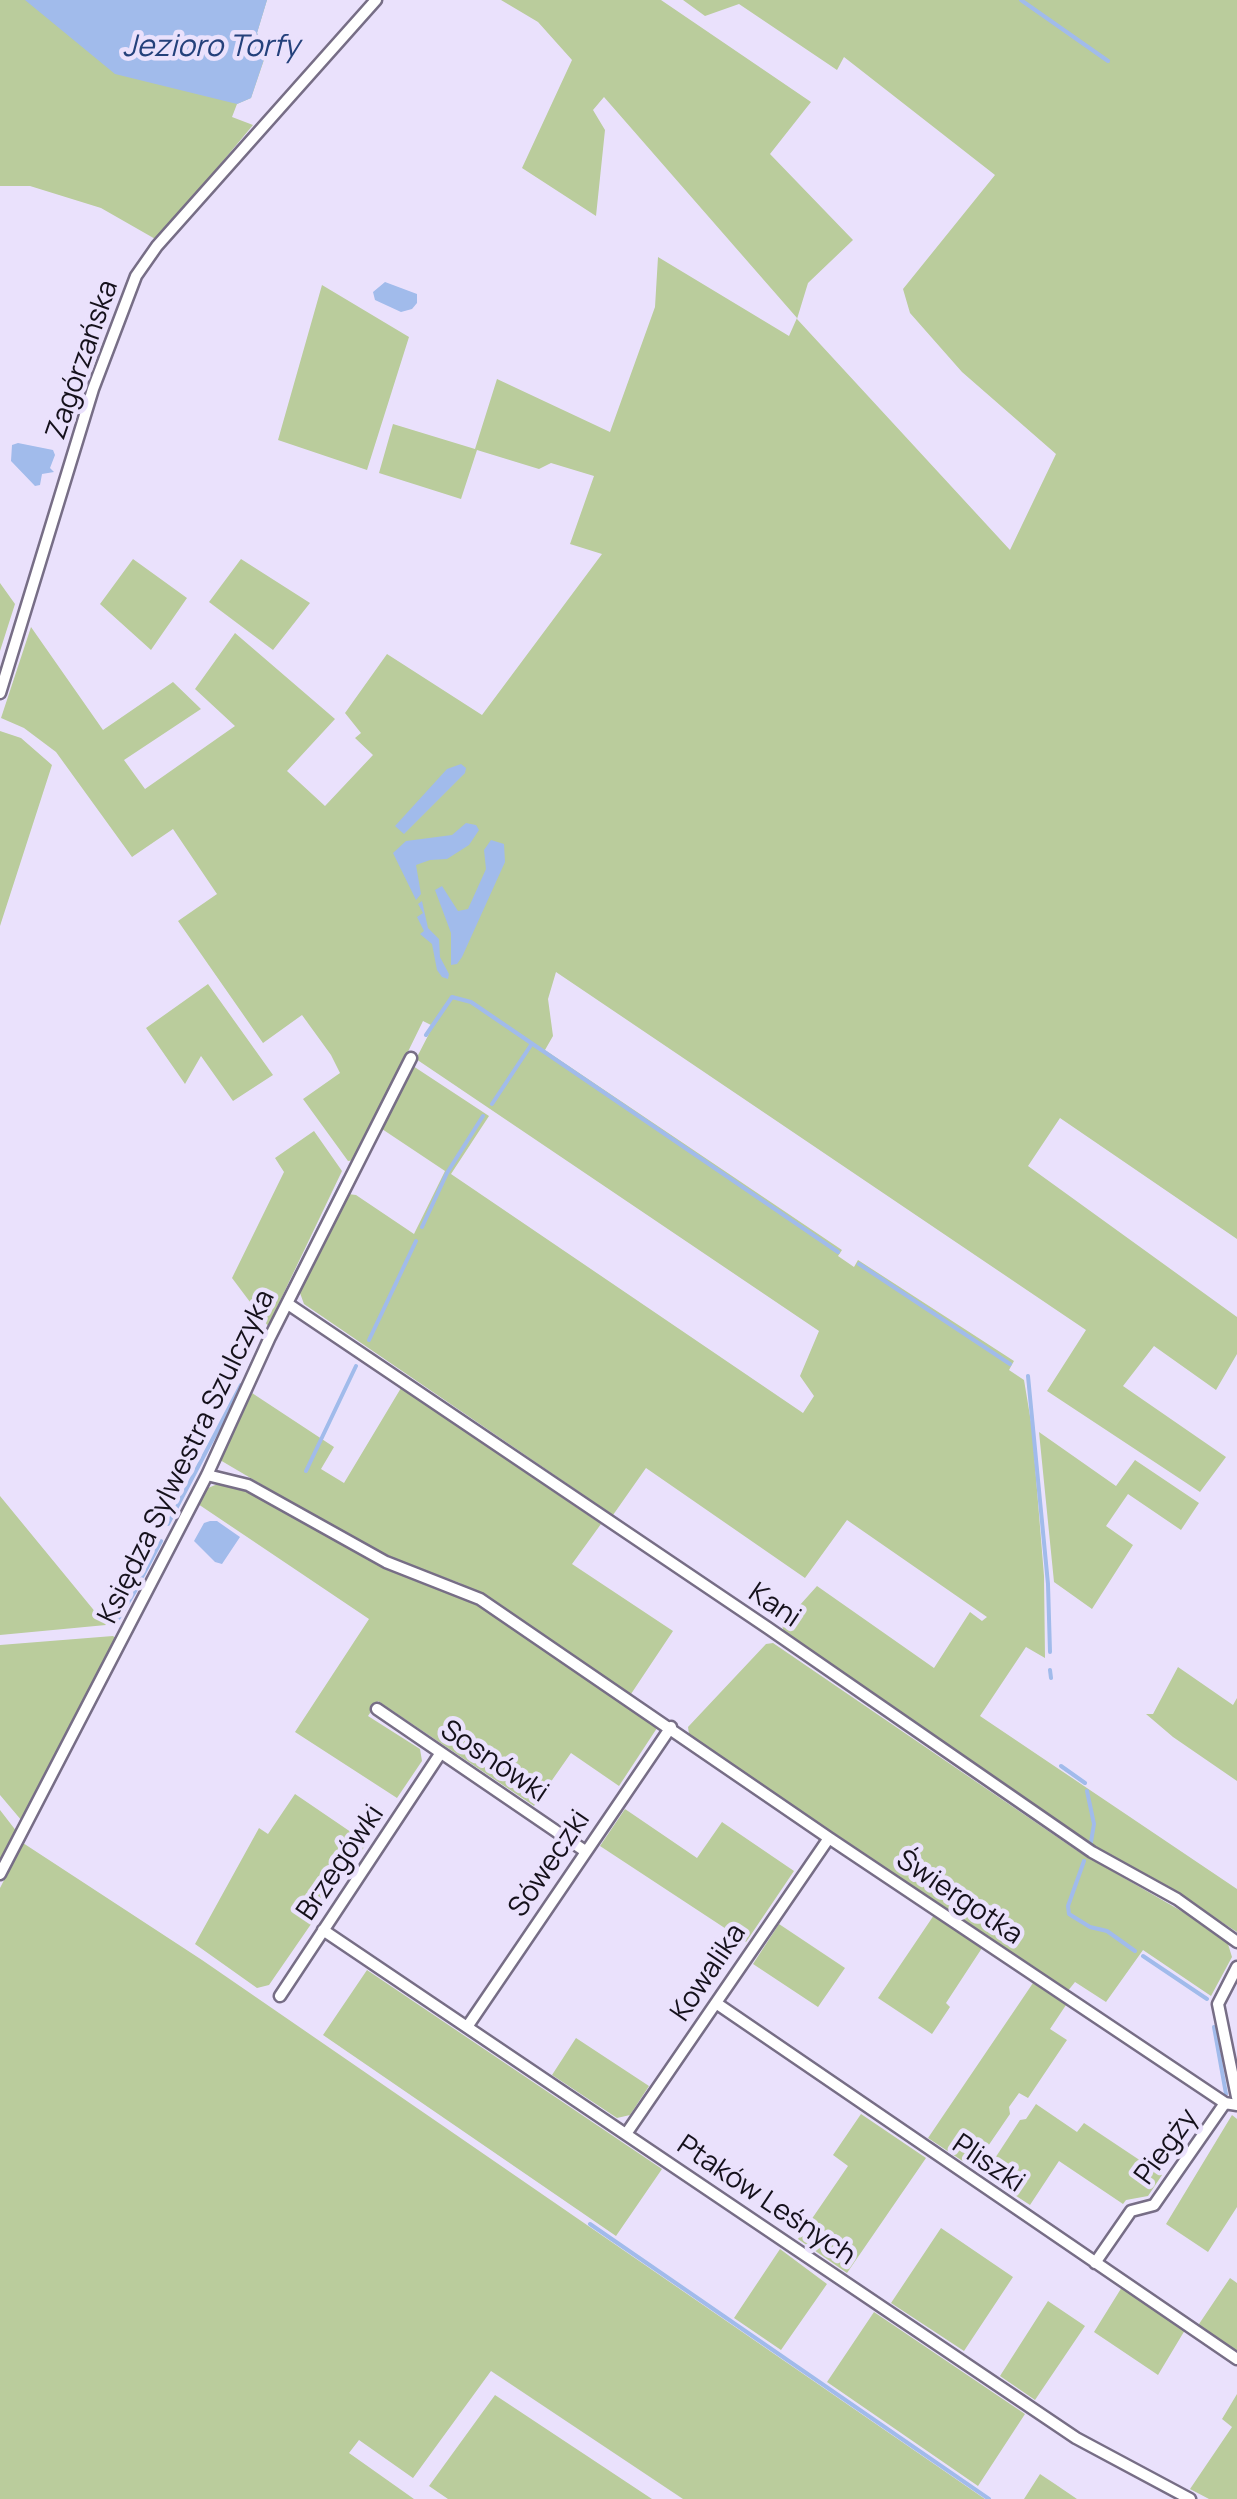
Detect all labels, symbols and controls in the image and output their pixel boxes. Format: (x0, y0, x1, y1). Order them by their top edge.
water label: Jezioro Torfy (123, 30, 299, 66)
street label: Zagórzańska (40, 276, 126, 444)
street label: Księdza Sylwestra Szulczyka (91, 1285, 283, 1629)
street label: Kani (742, 1577, 806, 1635)
street label: Sosnówki (434, 1714, 554, 1810)
street label: Brzegówki (290, 1799, 392, 1927)
street label: Sóweczki (502, 1804, 598, 1924)
street label: Świergotka (890, 1844, 1028, 1952)
street label: Kowalika (664, 1918, 754, 2028)
street label: Piegży (1128, 2103, 1206, 2191)
street label: Pliszki (945, 2128, 1031, 2200)
street label: Ptaków Leśnych (670, 2129, 862, 2273)

